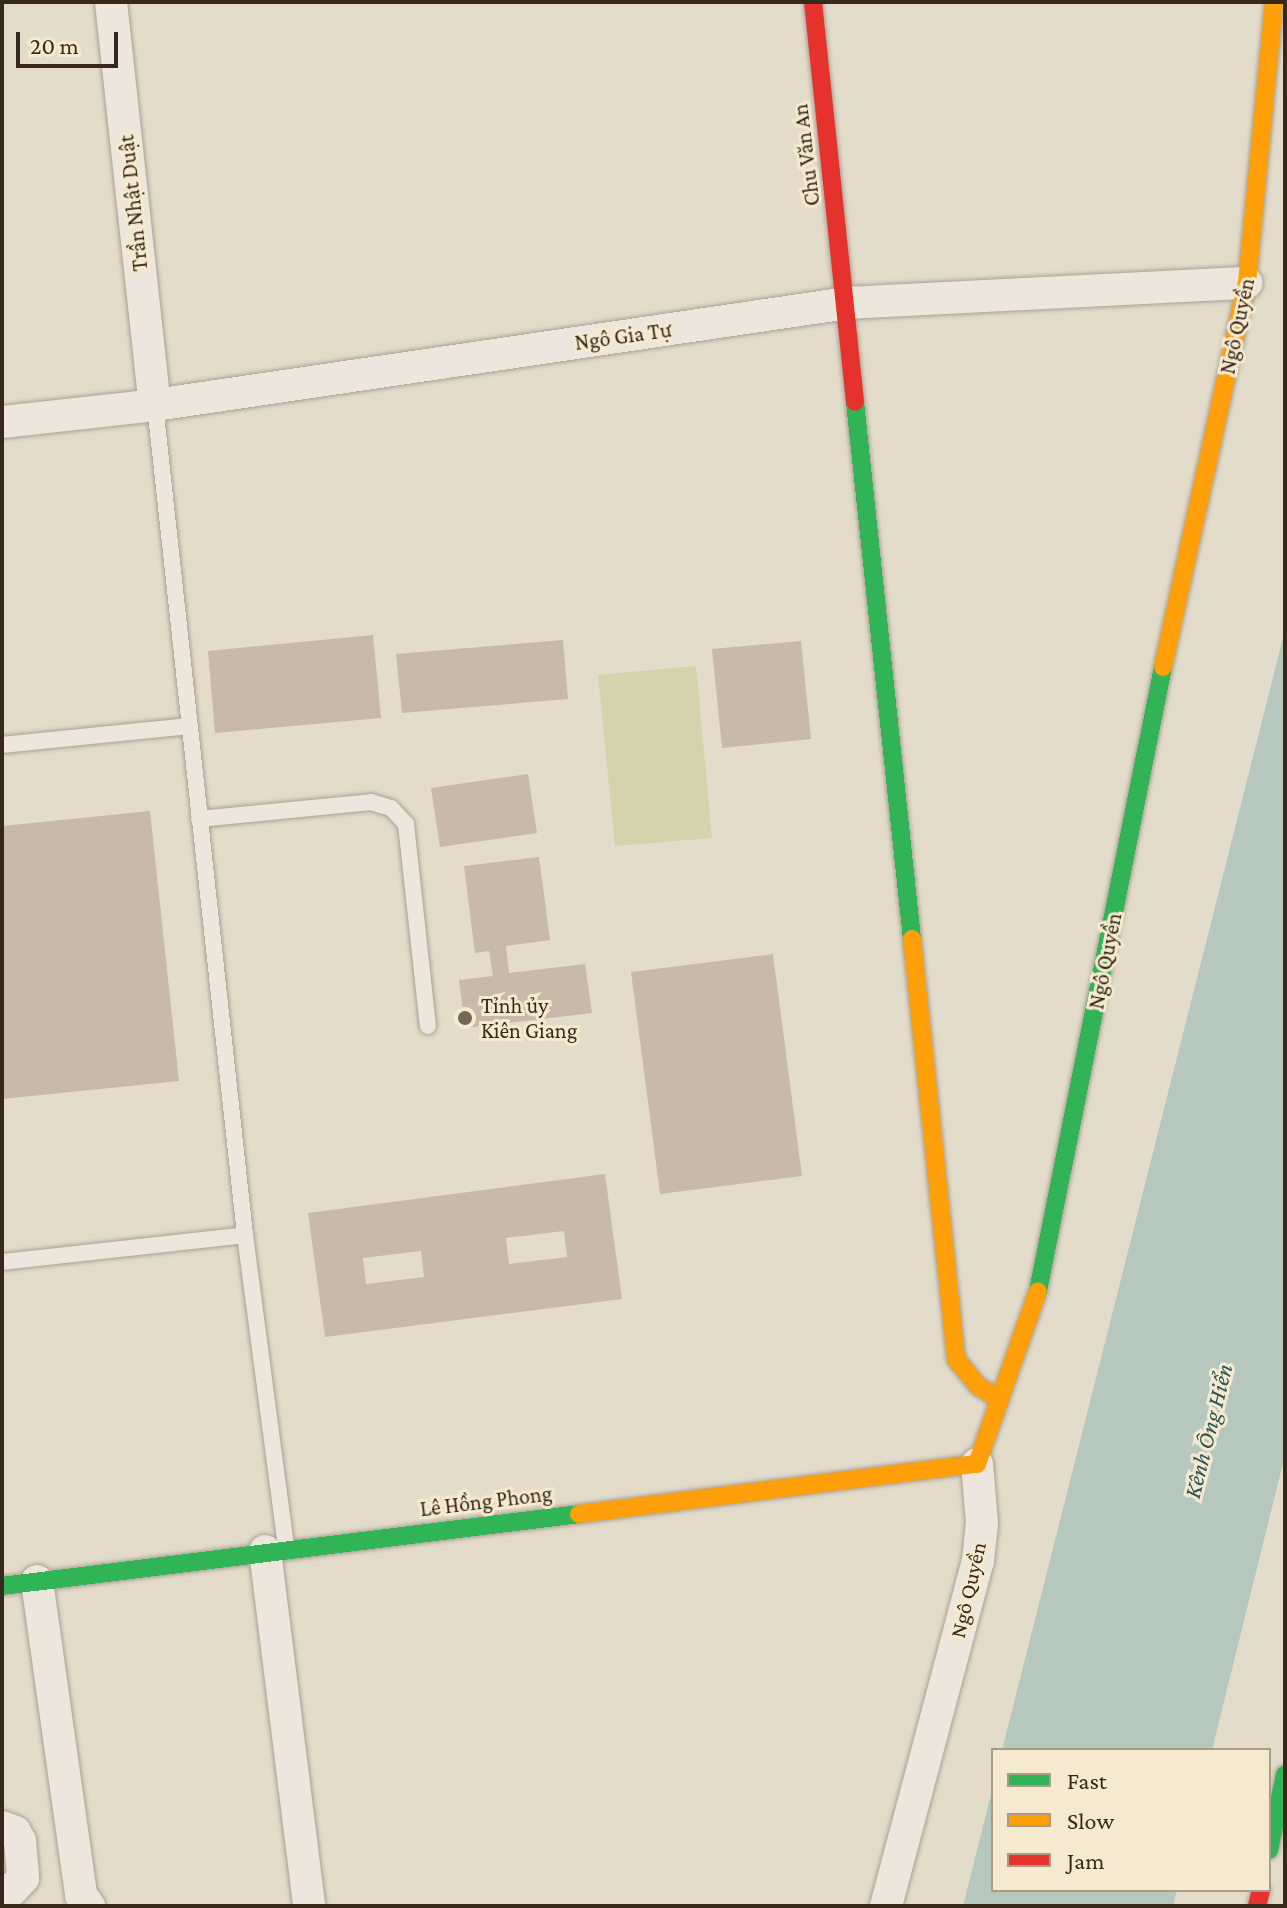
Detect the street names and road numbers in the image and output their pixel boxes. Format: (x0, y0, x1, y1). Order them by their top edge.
street label: Chu Văn An (787, 102, 825, 208)
street label: Trần Nhật Duật (113, 133, 153, 273)
street label: Ngô Quyền (1214, 276, 1260, 376)
street label: Ngô Gia Tự (573, 316, 673, 356)
street label: Ngô Quyền (1083, 911, 1127, 1011)
street label: Lê Hồng Phong (418, 1480, 554, 1522)
street label: Ngô Quyền (944, 1539, 992, 1641)

